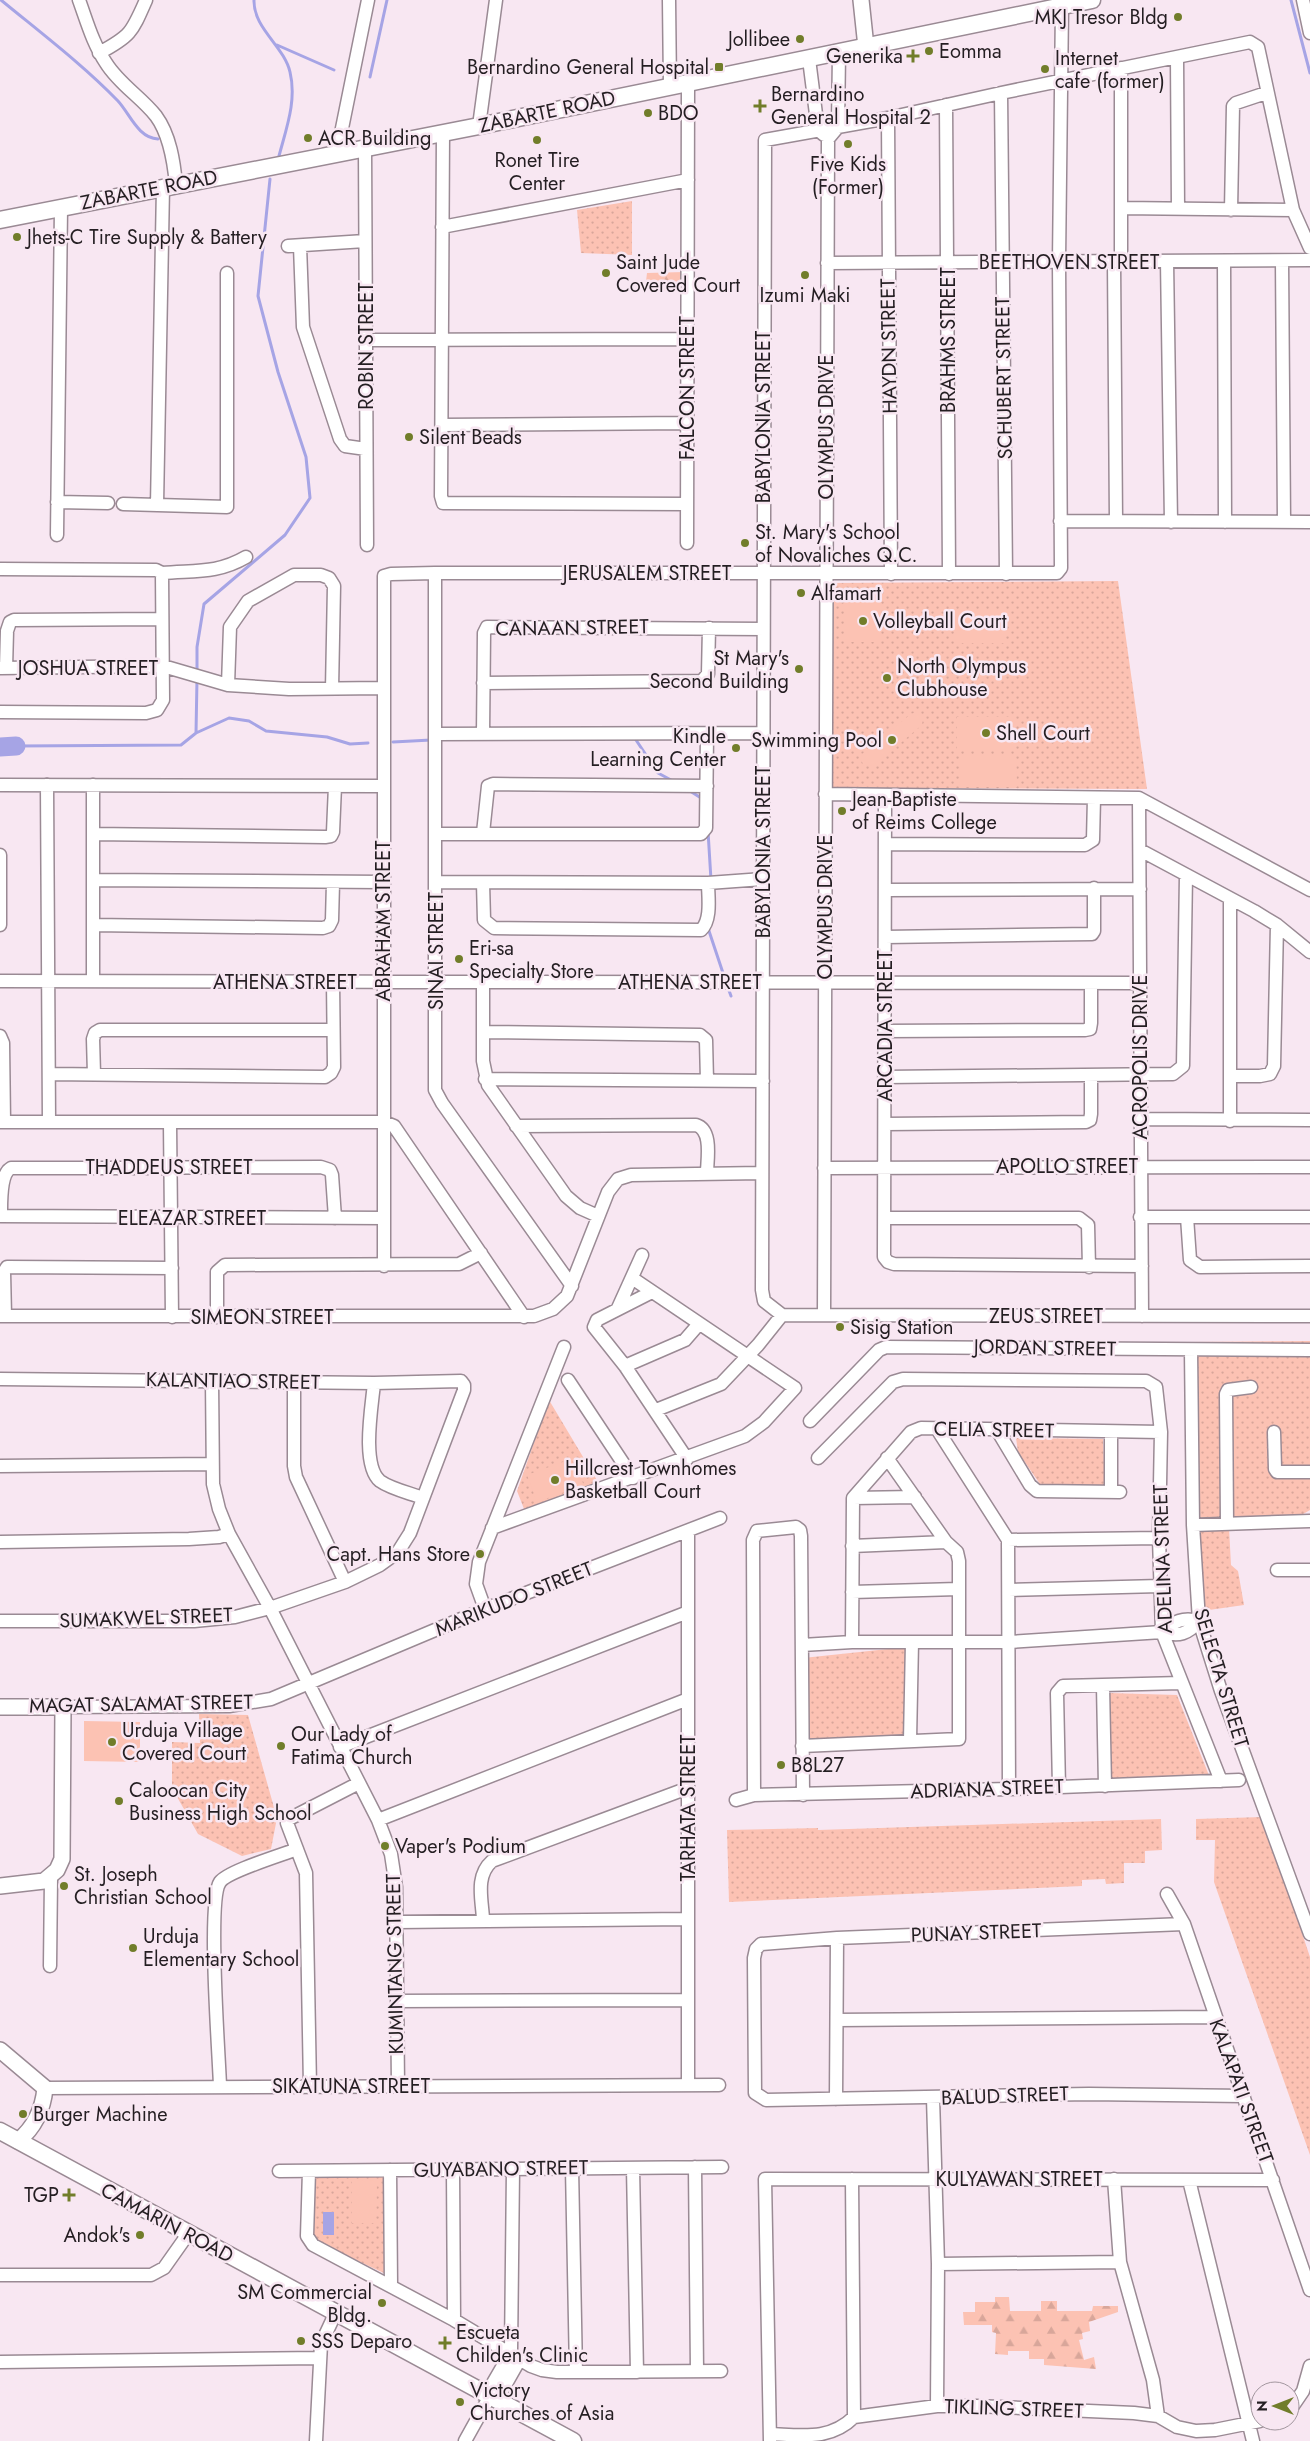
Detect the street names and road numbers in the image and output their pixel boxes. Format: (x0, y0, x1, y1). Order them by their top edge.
street label: ZABARTE ROAD (476, 83, 618, 141)
street label: ZABARTE ROAD (78, 163, 220, 217)
street label: BEETHOVEN STREET (979, 248, 1160, 277)
street label: BRAHMS STREET (934, 266, 963, 413)
street label: HAYDN STREET (873, 277, 905, 414)
street label: ROBIN STREET (352, 282, 381, 410)
street label: SCHUBERT STREET (988, 296, 1020, 460)
street label: FALCON STREET (673, 315, 702, 460)
street label: BABYLONIA STREET (749, 330, 778, 503)
street label: OLYMPUS DRIVE (812, 354, 841, 500)
street label: JERUSALEM STREET (560, 559, 732, 588)
street label: CANAAN STREET (495, 612, 650, 644)
street label: JOSHUA STREET (15, 654, 159, 683)
street label: BABYLONIA STREET (749, 765, 778, 938)
street label: OLYMPUS DRIVE (811, 834, 840, 980)
street label: ABRAHAM STREET (369, 840, 398, 1002)
street label: SINAI STREET (422, 891, 451, 1010)
street label: ARCADIA STREET (871, 950, 900, 1102)
street label: ATHENA STREET (213, 968, 358, 997)
street label: ATHENA STREET (618, 968, 763, 997)
street label: ACROPOLIS DRIVE (1126, 975, 1155, 1139)
street label: APOLLO STREET (996, 1152, 1139, 1181)
street label: THADDEUS STREET (85, 1153, 253, 1182)
street label: ELEAZAR STREET (118, 1204, 267, 1233)
street label: ZEUS STREET (989, 1302, 1104, 1331)
street label: SIMEON STREET (190, 1303, 334, 1332)
street label: JORDAN STREET (971, 1332, 1117, 1364)
street label: KALANTIAO STREET (146, 1365, 321, 1397)
street label: CELIA STREET (933, 1414, 1055, 1446)
street label: ADELINA STREET (1146, 1483, 1180, 1634)
street label: MARIKUDO STREET (431, 1554, 598, 1644)
street label: SUMAKWEL STREET (59, 1600, 234, 1636)
street label: SELECTA STREET (1186, 1605, 1256, 1752)
street label: MAGAT SALAMAT STREET (29, 1688, 254, 1720)
street label: TARHATA STREET (674, 1734, 703, 1882)
street label: ADRIANA STREET (910, 1772, 1065, 1806)
street label: KUMINTANG STREET (379, 1873, 411, 2055)
street label: PUNAY STREET (910, 1916, 1043, 1950)
street label: KALAPATI STREET (1201, 2015, 1281, 2168)
street label: SIKATUNA STREET (272, 2072, 431, 2101)
street label: BALUD STREET (941, 2079, 1070, 2113)
street label: GUYABANO STREET (413, 2153, 589, 2185)
street label: KULYAWAN STREET (935, 2165, 1103, 2194)
street label: CAMARIN ROAD (95, 2176, 239, 2270)
street label: TIKLING STREET (944, 2392, 1085, 2426)

